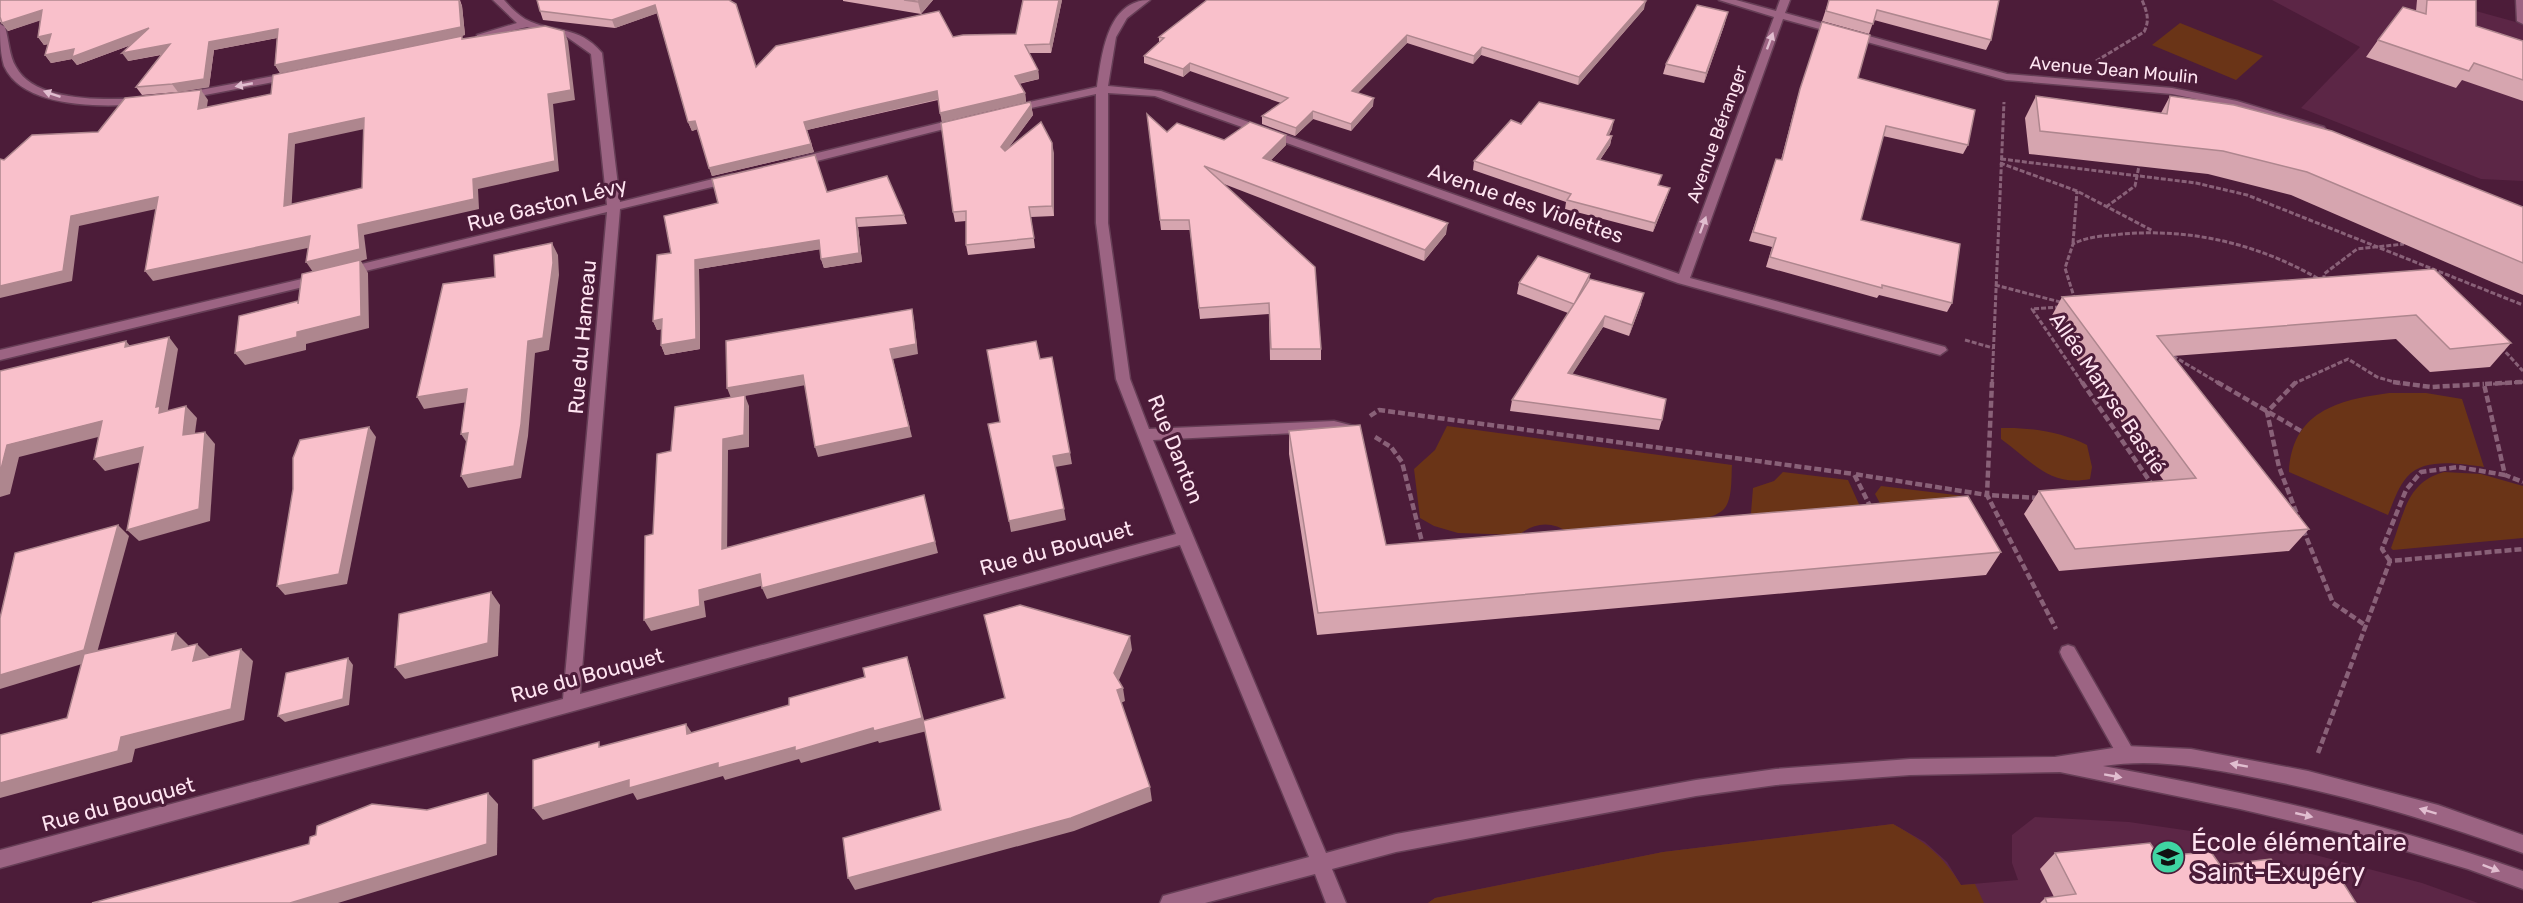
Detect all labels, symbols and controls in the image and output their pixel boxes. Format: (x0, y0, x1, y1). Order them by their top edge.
one-way arrow (1765, 32, 1775, 50)
street label: Avenue Jean Moulin (2029, 52, 2199, 88)
street label: Avenue Béranger (1682, 62, 1752, 206)
one-way arrow (235, 81, 254, 90)
one-way arrow (43, 88, 61, 98)
street label: Avenue des Violettes (1425, 158, 1627, 248)
street label: Rue Gaston Lévy (464, 172, 630, 236)
one-way arrow (1699, 216, 1708, 234)
street label: Rue du Hameau (563, 259, 601, 415)
street label: Allée Maryse Bastié (2045, 307, 2171, 479)
street label: Rue Danton (1143, 391, 1209, 507)
street label: Rue du Bouquet (977, 516, 1135, 580)
street label: Rue du Bouquet (508, 643, 666, 707)
one-way arrow (2229, 761, 2248, 770)
street label: Rue du Bouquet (39, 772, 197, 836)
one-way arrow (2104, 772, 2123, 781)
one-way arrow (2419, 806, 2437, 815)
one-way arrow (2295, 810, 2313, 820)
place label: École élémentaire Saint-Exupéry (2191, 827, 2407, 888)
school or university icon: École élémentaire Saint-Exupéry (2150, 839, 2186, 875)
one-way arrow (2483, 863, 2501, 873)

